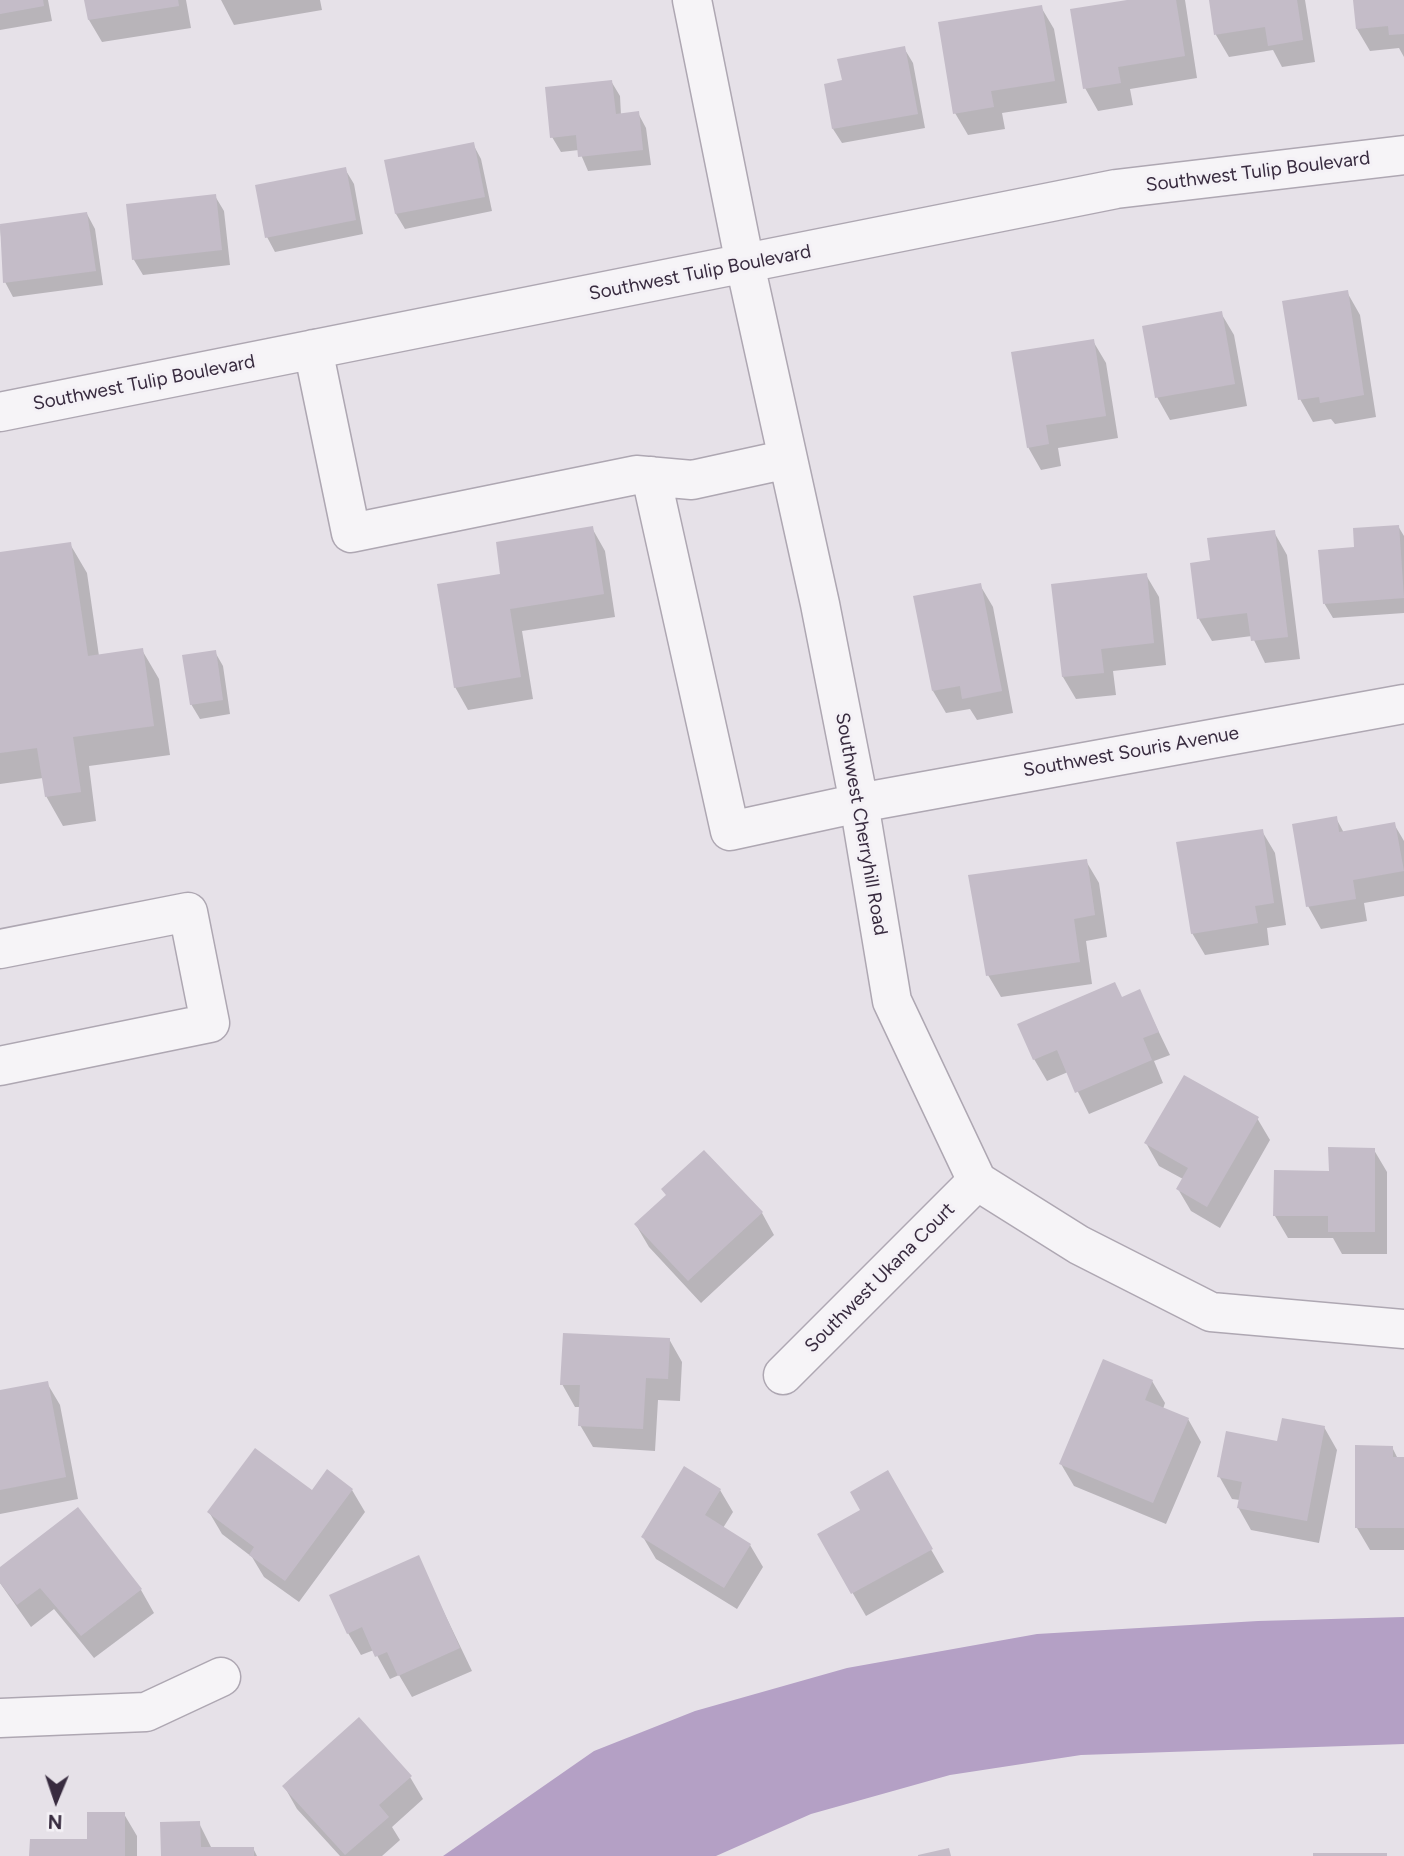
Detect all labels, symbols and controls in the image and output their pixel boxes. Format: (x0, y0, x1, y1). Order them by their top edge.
street label: Southwest Tulip Boulevard (1145, 147, 1371, 197)
street label: Southwest Tulip Boulevard (587, 240, 813, 306)
street label: Southwest Tulip Boulevard (31, 350, 257, 416)
street label: Southwest Cherryhill Road (830, 711, 892, 937)
street label: Southwest Souris Avenue (1021, 722, 1241, 782)
street label: Southwest Ukana Court (800, 1198, 960, 1358)
north arrow (21, 1765, 91, 1835)
text: N (48, 1810, 63, 1833)

